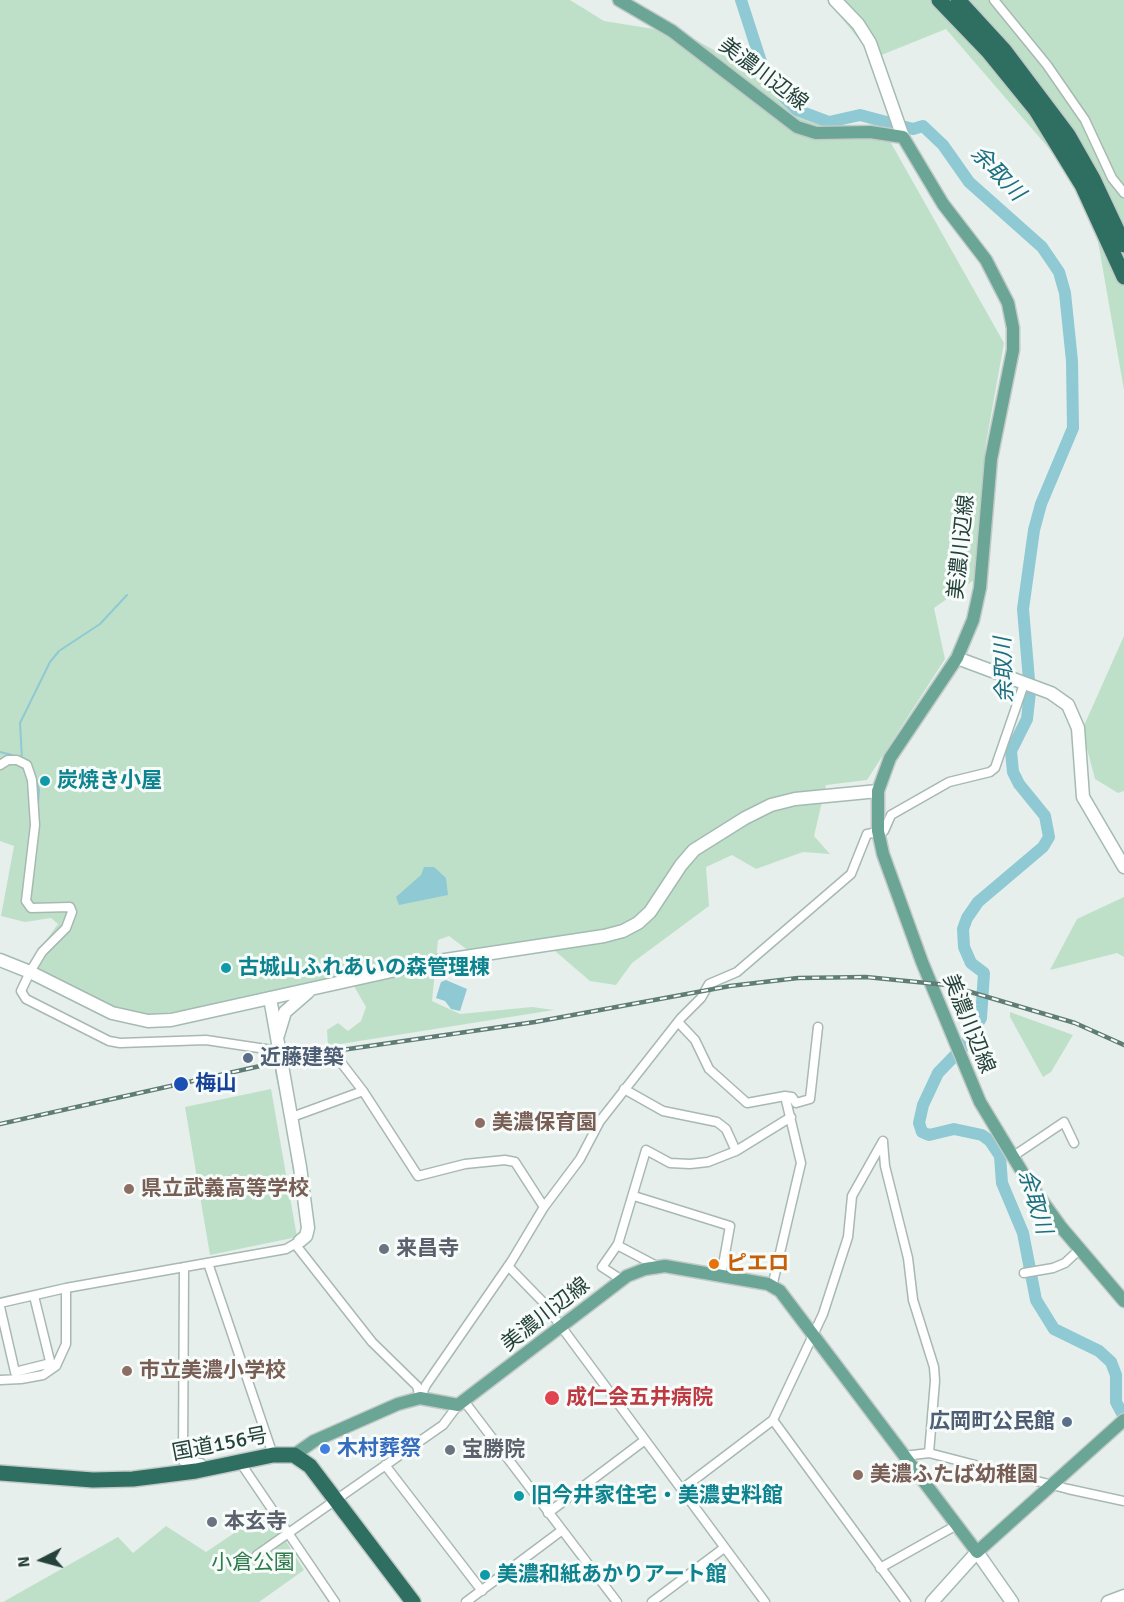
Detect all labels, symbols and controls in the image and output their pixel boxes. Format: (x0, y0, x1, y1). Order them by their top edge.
street label: 美濃川辺線 (713, 33, 813, 117)
water label: 余取川 (965, 141, 1029, 207)
street label: 美濃川辺線 (944, 493, 980, 601)
water label: 余取川 (991, 637, 1019, 703)
place label: 炭焼き小屋 (57, 768, 162, 794)
marker: 炭焼き小屋 (38, 774, 52, 788)
place label: 古城山ふれあいの森管理棟 (238, 955, 490, 981)
marker: 古城山ふれあいの森管理棟 (219, 961, 233, 975)
street label: 美濃川辺線 (937, 971, 999, 1077)
place label: 近藤建築 (260, 1045, 344, 1071)
marker: 近藤建築 (241, 1051, 255, 1065)
place label: 梅山 (195, 1071, 237, 1097)
marker: 梅山 (172, 1075, 190, 1093)
place label: 美濃保育園 (492, 1110, 597, 1136)
marker: 美濃保育園 (473, 1116, 487, 1130)
water label: 余取川 (1012, 1167, 1056, 1237)
place label: 県立武義高等学校 (141, 1176, 309, 1202)
marker: 県立武義高等学校 (122, 1182, 136, 1196)
place label: 来昌寺 (396, 1236, 459, 1262)
marker: 来昌寺 (377, 1242, 391, 1256)
place label: ピエロ (726, 1251, 789, 1277)
marker: ピエロ (707, 1257, 721, 1271)
street label: 美濃川辺線 (497, 1273, 595, 1357)
place label: 市立美濃小学校 (139, 1358, 286, 1384)
marker: 市立美濃小学校 (120, 1364, 134, 1378)
place label: 成仁会五井病院 (566, 1385, 713, 1411)
marker: 成仁会五井病院 (543, 1389, 561, 1407)
place label: 広岡町公民館 (929, 1409, 1055, 1435)
marker: 広岡町公民館 (1060, 1415, 1074, 1429)
street label: 国道156号 (170, 1423, 270, 1467)
place label: 木村葬祭 (337, 1436, 421, 1462)
place label: 宝勝院 (462, 1437, 525, 1463)
marker: 木村葬祭 (318, 1442, 332, 1456)
marker: 宝勝院 (443, 1443, 457, 1457)
place label: 美濃ふたば幼稚園 (870, 1462, 1038, 1488)
marker: 美濃ふたば幼稚園 (851, 1468, 865, 1482)
place label: 旧今井家住宅・美濃史料館 (531, 1483, 783, 1509)
marker: 旧今井家住宅・美濃史料館 (512, 1489, 526, 1503)
place label: 本玄寺 (224, 1509, 287, 1535)
marker: 本玄寺 (205, 1515, 219, 1529)
north arrow (12, 1530, 72, 1590)
park label: 小倉公園 (211, 1550, 295, 1576)
text: N (14, 1555, 35, 1568)
place label: 美濃和紙あかりアート館 (497, 1562, 727, 1588)
marker: 美濃和紙あかりアート館 (478, 1568, 492, 1582)

